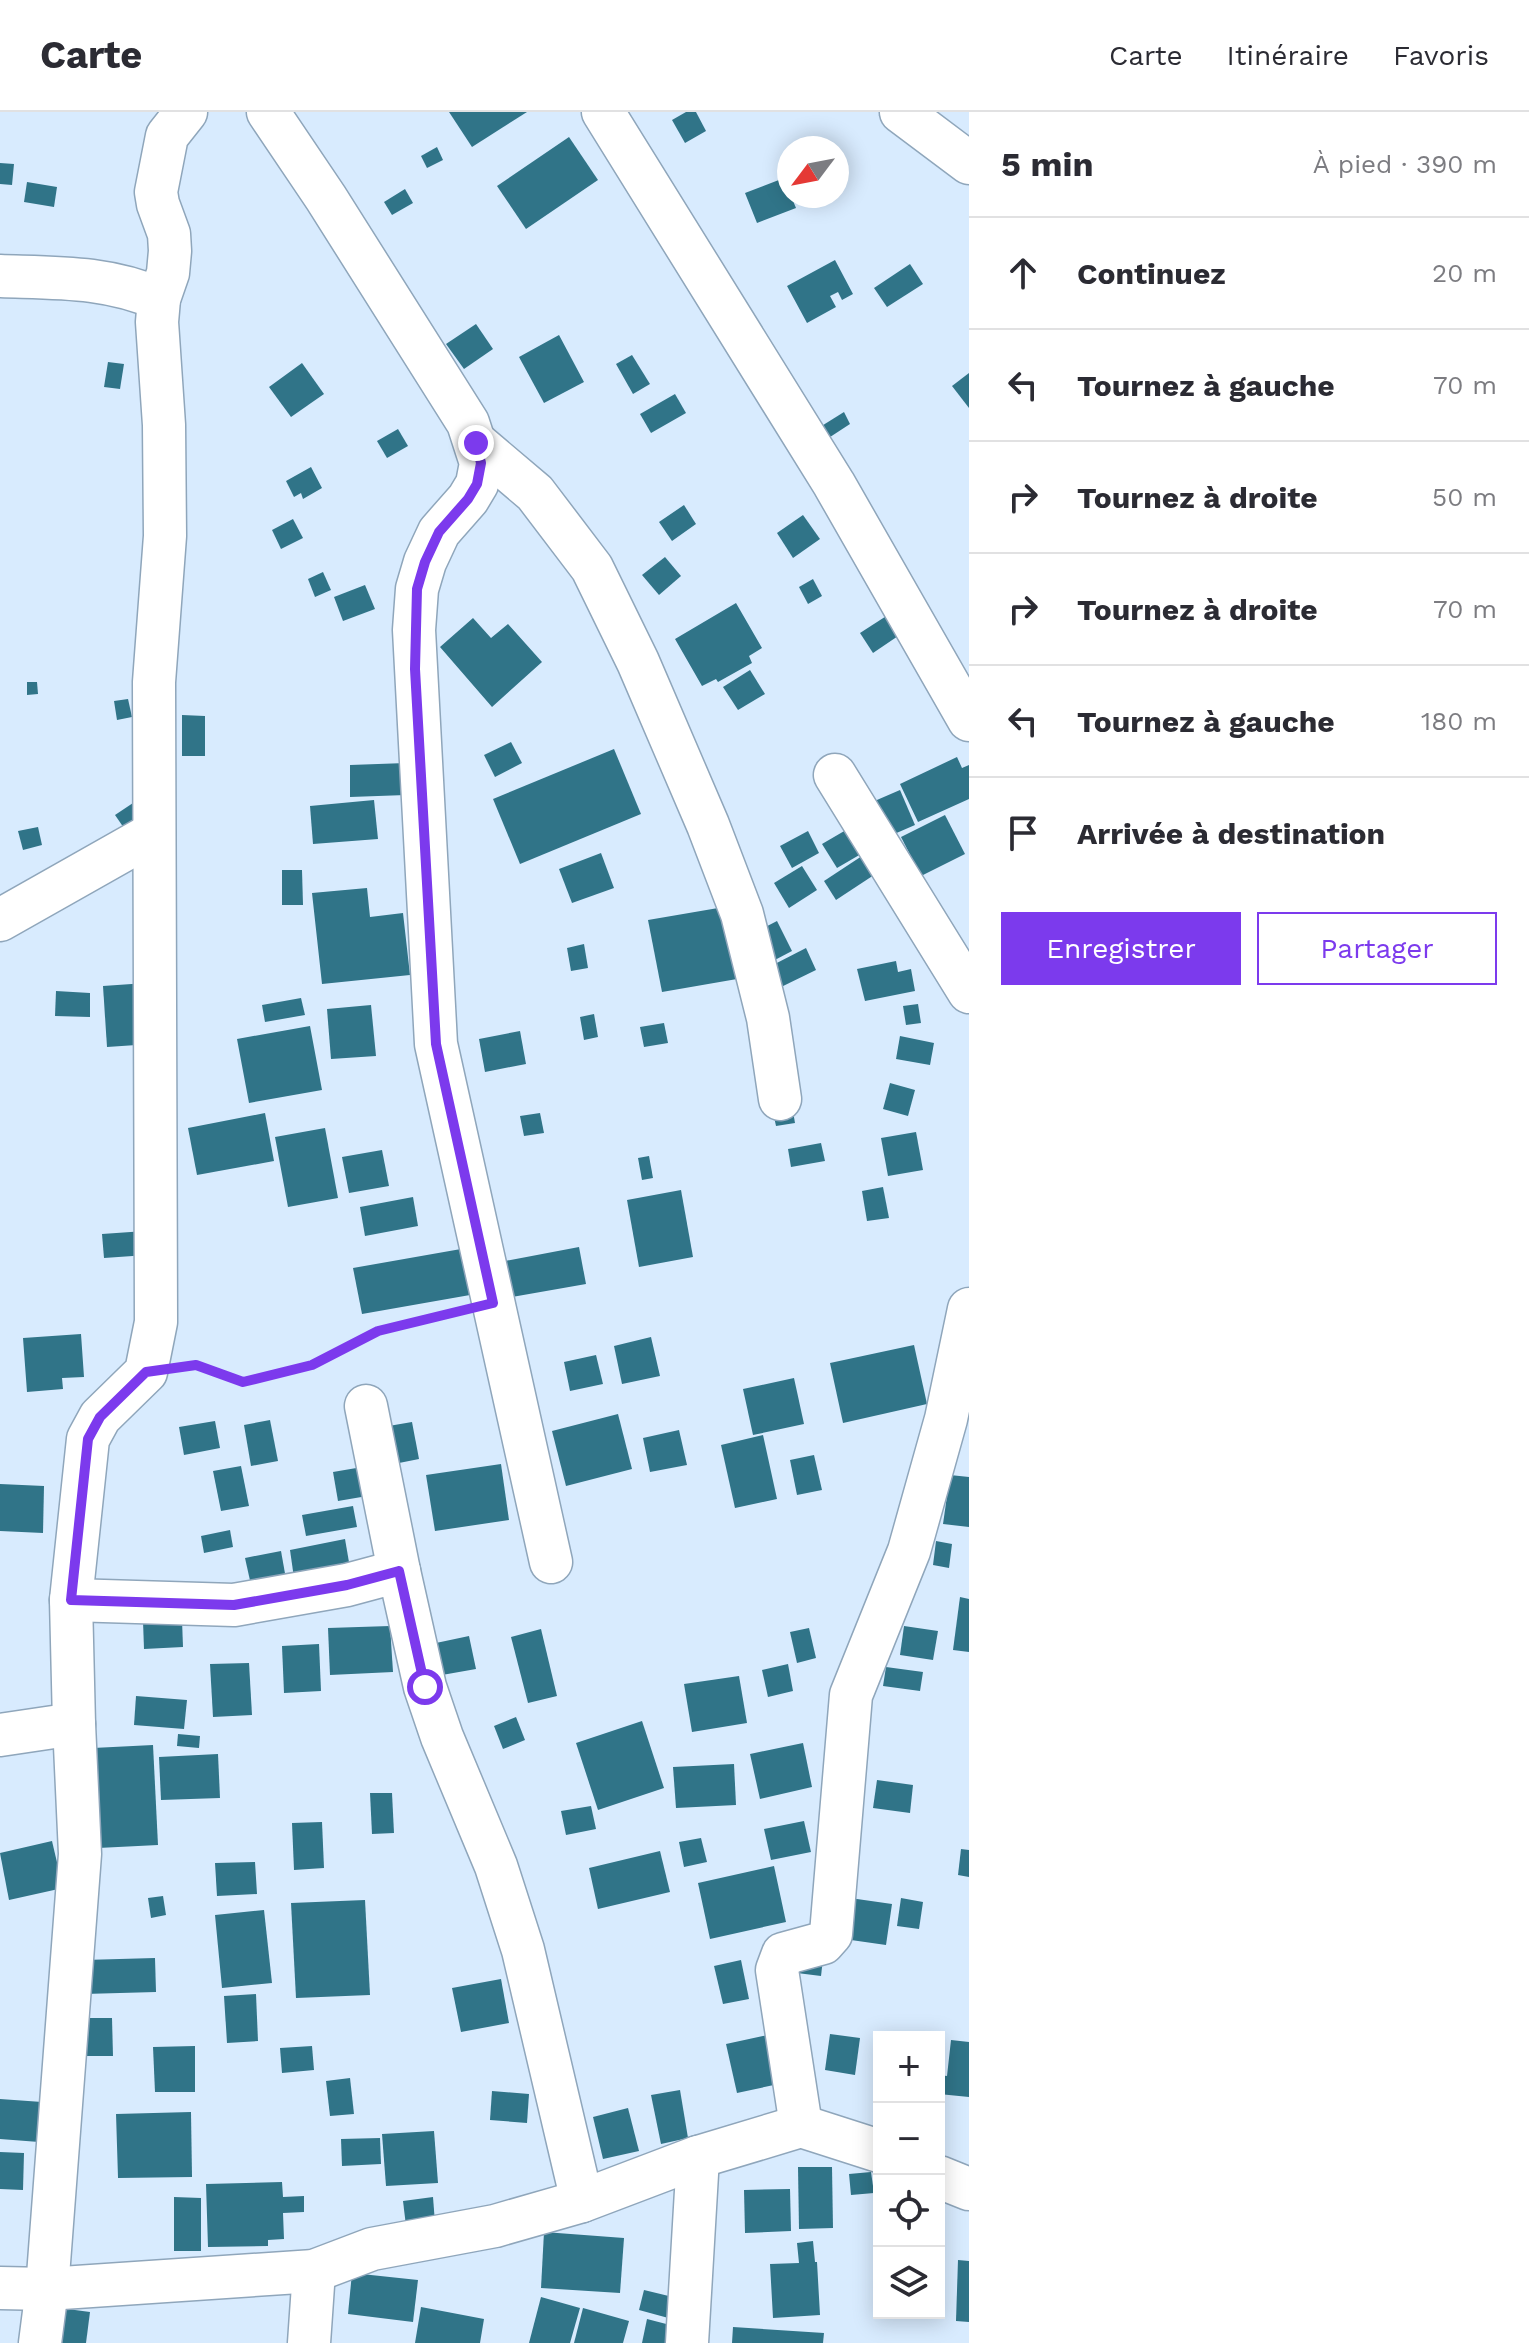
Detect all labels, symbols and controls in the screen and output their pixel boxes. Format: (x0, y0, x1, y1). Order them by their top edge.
text: Carte (40, 33, 142, 77)
text: Carte (1109, 39, 1183, 72)
text: Itinéraire (1227, 39, 1349, 72)
text: Favoris (1393, 39, 1489, 72)
north arrow (777, 136, 849, 208)
text: 5 min (1001, 144, 1094, 184)
text: À pied · 390 m (1313, 149, 1497, 179)
icon: ahead (1001, 251, 1045, 295)
text: Continuez (1077, 256, 1226, 291)
text: 20 m (1432, 258, 1497, 288)
icon: left (1001, 363, 1045, 407)
text: Tournez à gauche (1077, 368, 1335, 403)
text: 70 m (1433, 370, 1497, 400)
route end (458, 425, 494, 461)
icon: right (1001, 475, 1045, 519)
text: Tournez à droite (1077, 480, 1318, 515)
text: 50 m (1432, 482, 1497, 512)
icon: right (1001, 587, 1045, 631)
text: Tournez à droite (1077, 592, 1318, 627)
text: 70 m (1433, 594, 1497, 624)
icon: left (1001, 699, 1045, 743)
text: Tournez à gauche (1077, 704, 1335, 739)
text: 180 m (1421, 706, 1497, 736)
icon: arrive (1001, 811, 1045, 855)
text: Arrivée à destination (1077, 816, 1385, 851)
button: Enregistrer (1001, 912, 1241, 985)
button: Partager (1257, 912, 1497, 985)
route start (407, 1669, 443, 1705)
map controls (873, 2031, 945, 2319)
button: + (873, 2031, 945, 2103)
button: − (873, 2103, 945, 2175)
button: locate (873, 2175, 945, 2247)
button: layers (873, 2247, 945, 2319)

